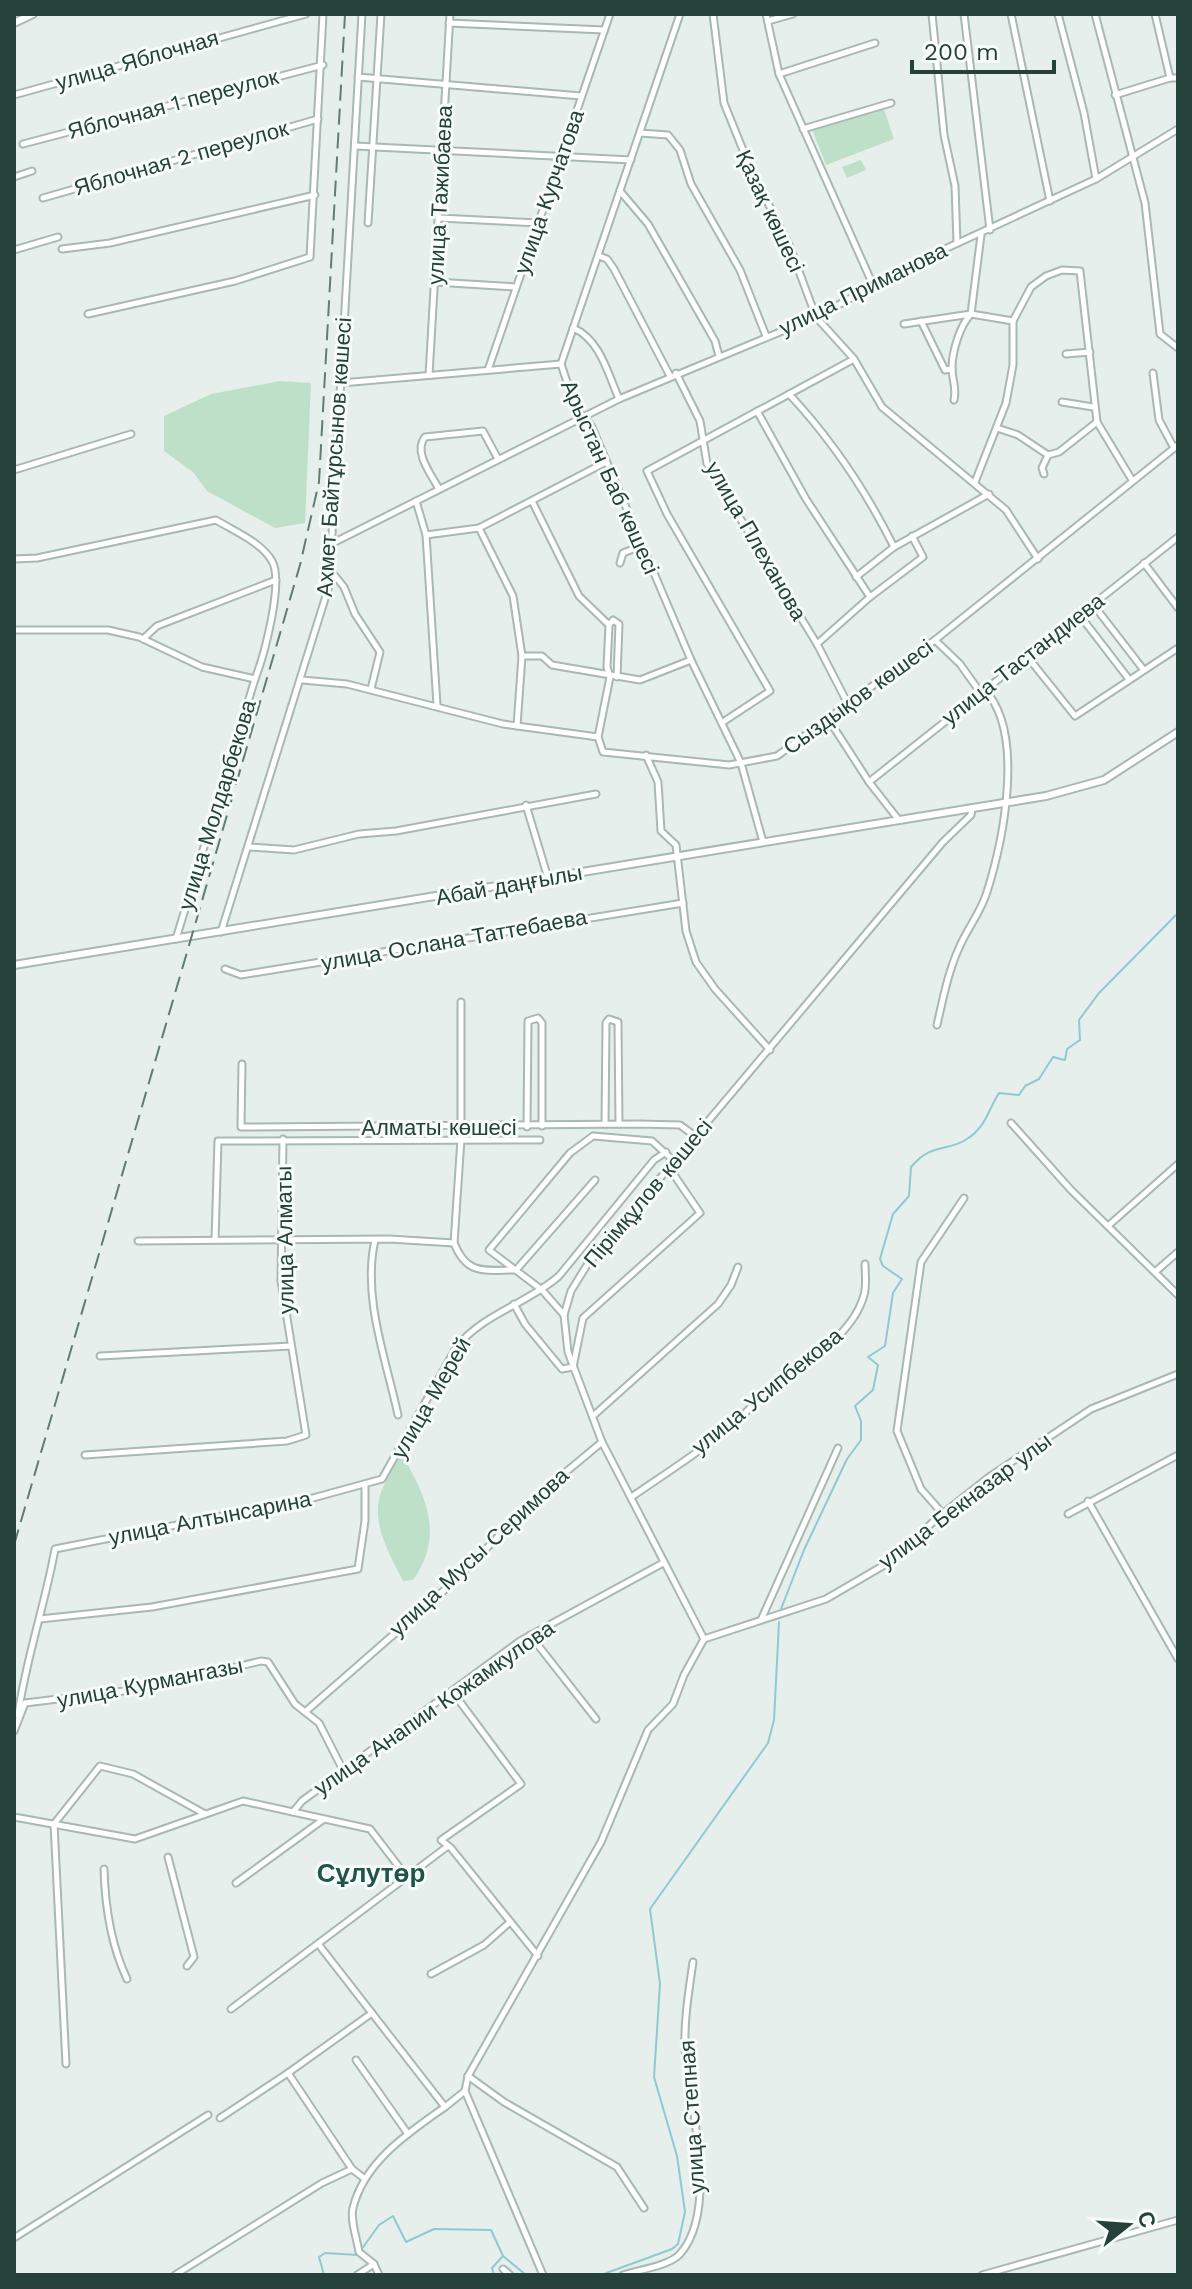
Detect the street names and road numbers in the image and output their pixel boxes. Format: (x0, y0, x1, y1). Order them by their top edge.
street label: улица Яблочная (53, 25, 221, 95)
street label: Яблочная 1 переулок (65, 64, 281, 144)
street label: улица Тажибаева (423, 104, 457, 285)
street label: улица Курчатова (509, 106, 589, 278)
street label: Яблочная 2 переулок (71, 115, 291, 201)
street label: Қазақ көшесі (731, 146, 809, 276)
street label: улица Приманова (775, 237, 952, 341)
street label: Ахмет Байтұрсынов көшесі (312, 316, 356, 598)
street label: Арыстан Баб көшесі (556, 376, 664, 578)
street label: улица Плеханова (700, 457, 812, 626)
street label: улица Тастандиева (937, 587, 1110, 730)
street label: Сыздықов көшесі (778, 634, 938, 760)
street label: улица Молдарбекова (173, 696, 261, 913)
street label: Абай даңғылы (434, 860, 584, 910)
street label: улица Ослана Таттебаева (319, 904, 590, 976)
street label: Пірімқұлов көшесі (579, 1114, 717, 1272)
street label: Алматы көшесі (361, 1115, 517, 1140)
street label: улица Алматы (271, 1166, 299, 1314)
street label: улица Усипбекова (687, 1322, 848, 1459)
street label: улица Мерей (386, 1333, 476, 1463)
street label: улица Бекназар улы (874, 1428, 1056, 1574)
street label: улица Мусы Серимова (384, 1462, 574, 1641)
street label: улица Алтынсарина (107, 1486, 314, 1550)
street label: улица Анапии Кожамкулова (309, 1615, 559, 1801)
street label: улица Курмангазы (55, 1653, 245, 1713)
street label: улица Степная (674, 2039, 710, 2195)

